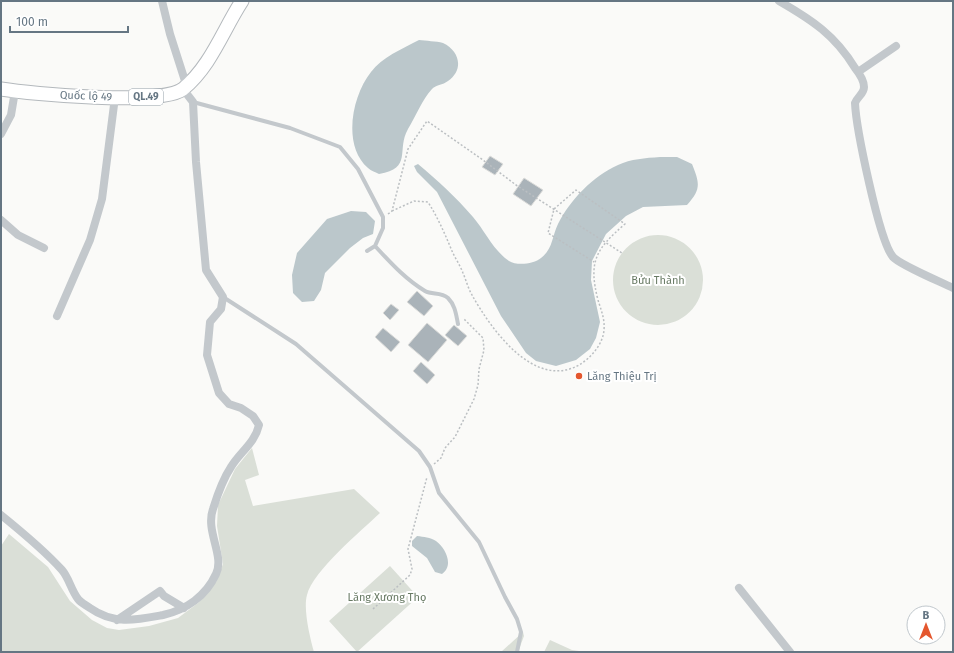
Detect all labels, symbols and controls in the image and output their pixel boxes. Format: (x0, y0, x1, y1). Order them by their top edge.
scale bar (10, 8, 128, 34)
text: 100 m (16, 15, 48, 29)
street label: Quốc lộ 49 (60, 89, 113, 103)
road number: QL.49 (129, 89, 163, 105)
park label: Bửu Thành (631, 274, 685, 287)
place label: Lăng Thiệu Trị (587, 370, 657, 383)
marker: Lăng Thiệu Trị (574, 371, 584, 381)
park label: Lăng Xương Thọ (348, 591, 426, 604)
north arrow (906, 605, 946, 645)
text: B (923, 609, 930, 622)

